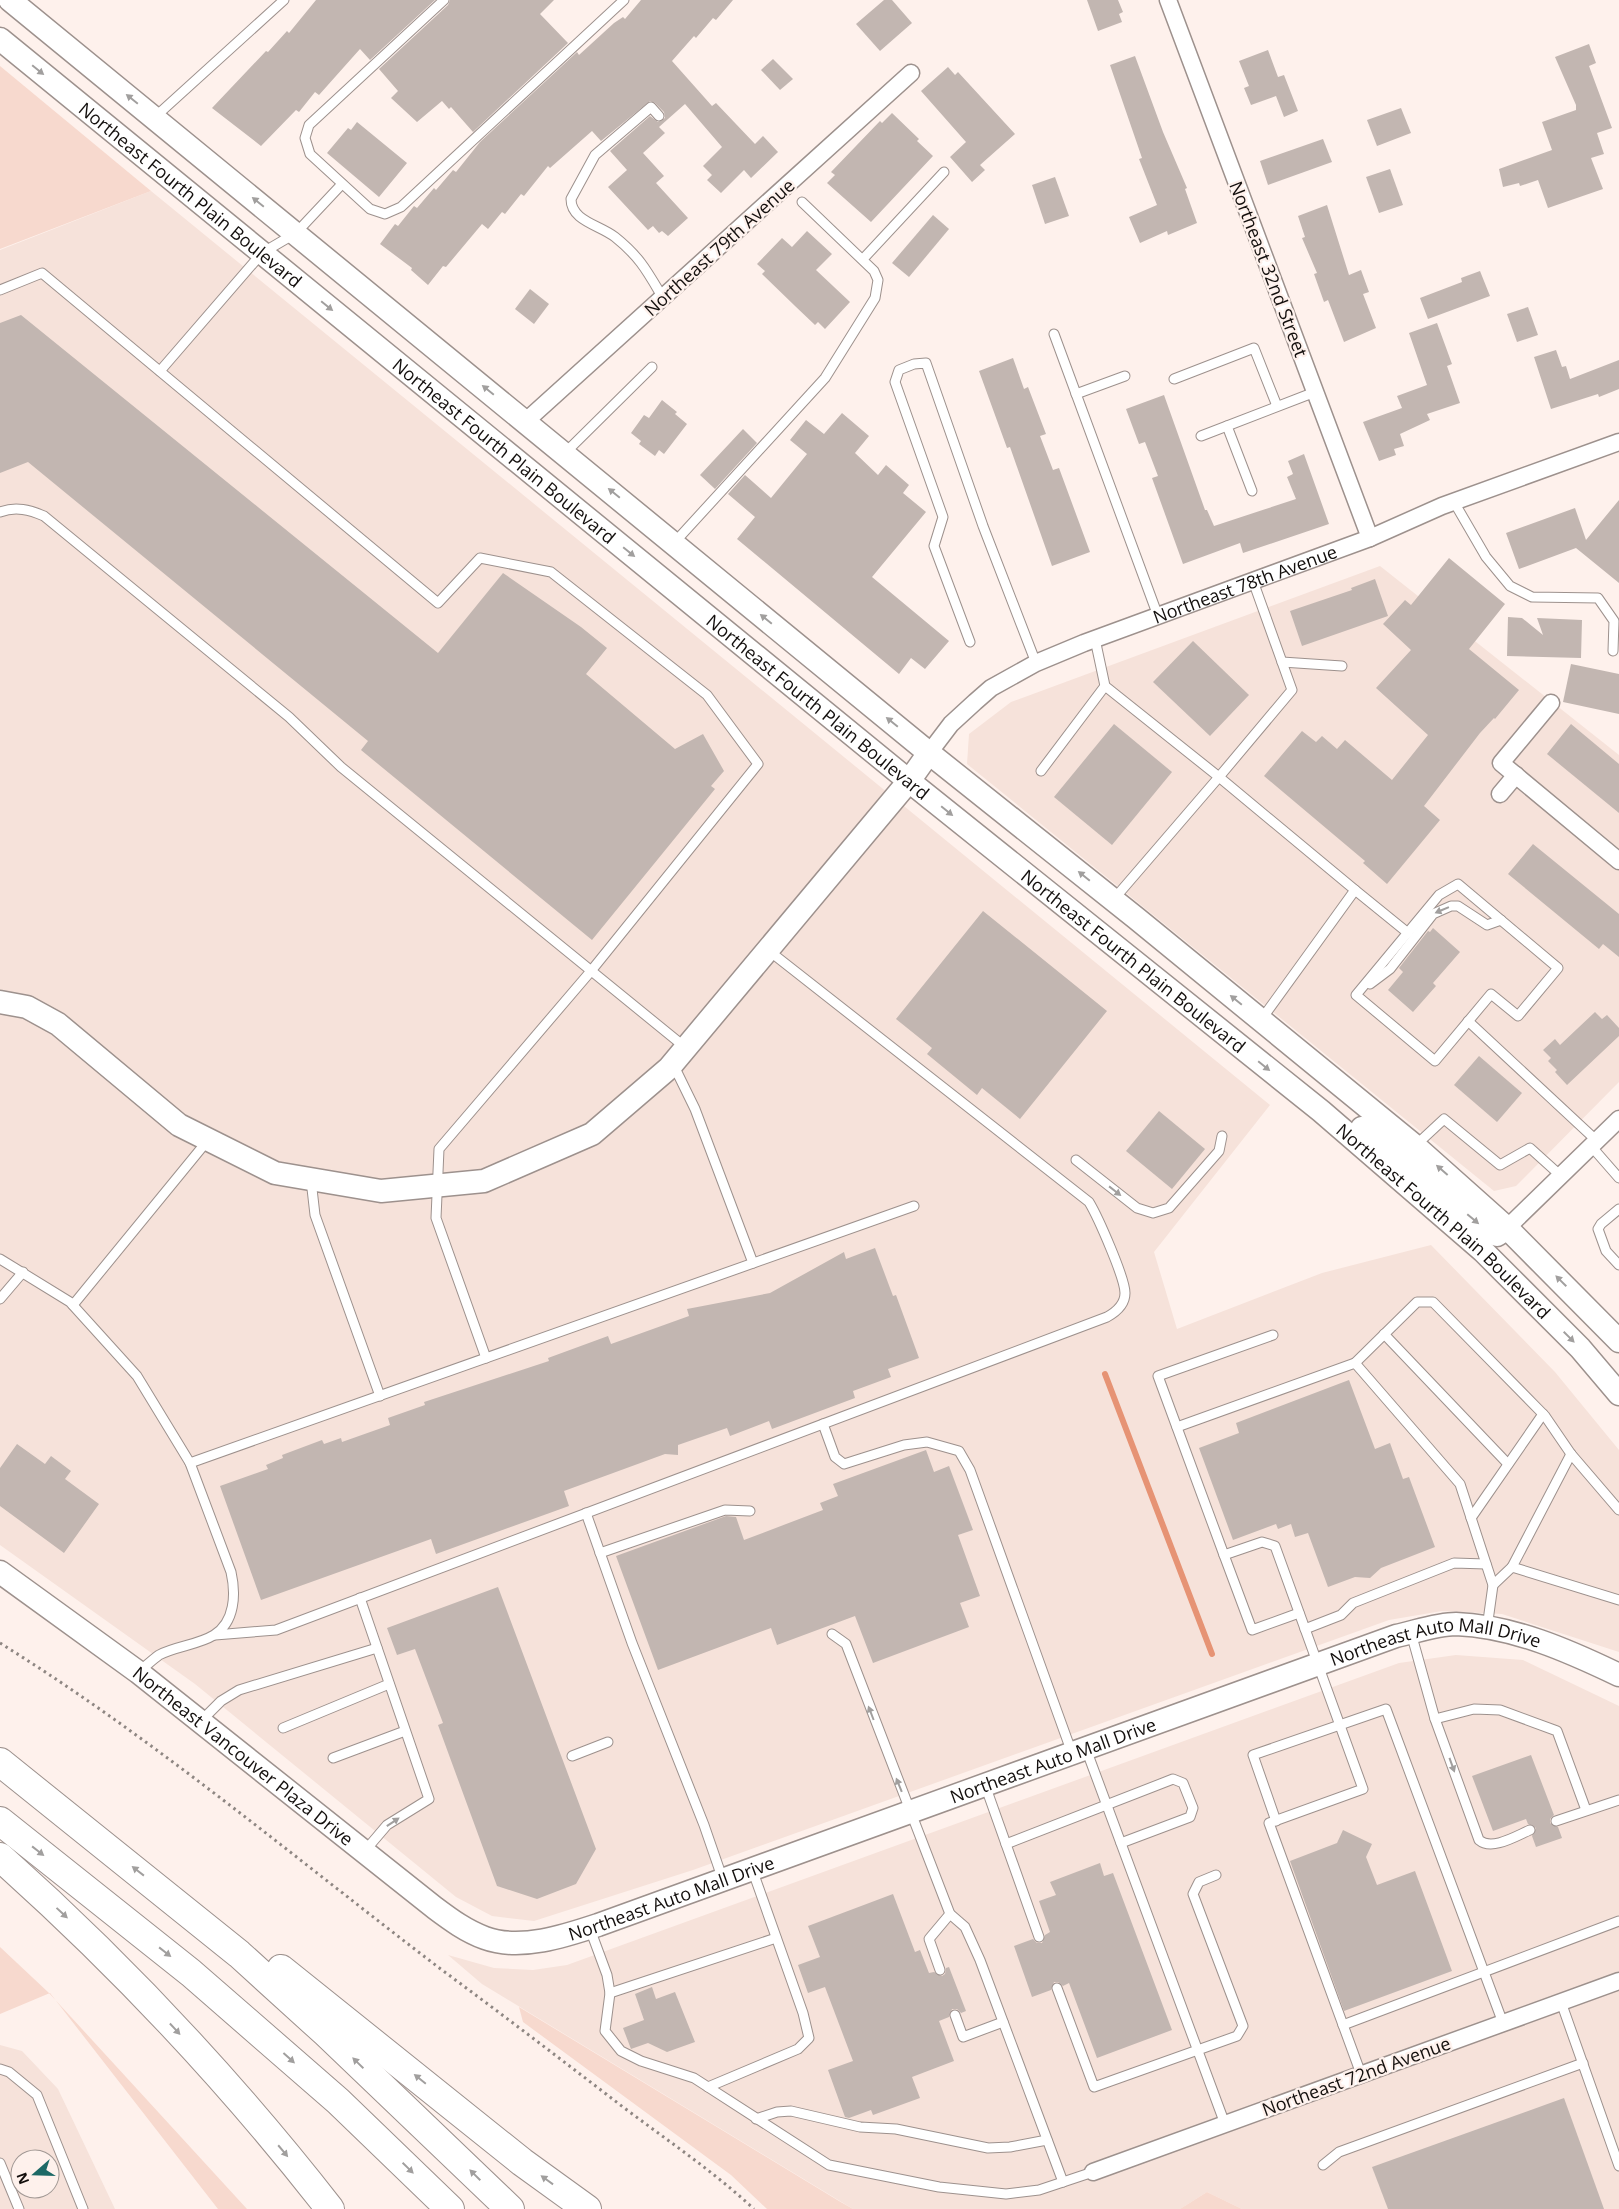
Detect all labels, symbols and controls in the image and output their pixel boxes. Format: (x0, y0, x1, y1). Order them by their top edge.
one-way arrow (32, 64, 44, 75)
one-way arrow (126, 93, 139, 104)
street label: Northeast Fourth Plain Boulevard (74, 96, 307, 293)
street label: Northeast 79th Avenue (639, 173, 799, 321)
street label: Northeast 32nd Street (1224, 178, 1314, 360)
one-way arrow (252, 196, 265, 207)
one-way arrow (320, 300, 333, 311)
street label: Northeast Fourth Plain Boulevard (388, 353, 621, 549)
one-way arrow (482, 385, 494, 396)
one-way arrow (607, 488, 620, 499)
street label: Northeast 78th Avenue (1149, 539, 1340, 629)
one-way arrow (622, 547, 635, 558)
street label: Northeast Fourth Plain Boulevard (702, 609, 935, 805)
one-way arrow (760, 613, 773, 624)
one-way arrow (885, 716, 898, 727)
one-way arrow (940, 806, 953, 817)
street label: Northeast Fourth Plain Boulevard (1016, 864, 1251, 1058)
one-way arrow (1078, 871, 1091, 882)
one-way arrow (1435, 907, 1449, 915)
one-way arrow (1230, 994, 1243, 1005)
one-way arrow (1258, 1061, 1271, 1072)
street label: Northeast Fourth Plain Boulevard (1332, 1118, 1556, 1324)
one-way arrow (1437, 1164, 1449, 1176)
one-way arrow (1108, 1185, 1121, 1196)
one-way arrow (1466, 1213, 1479, 1224)
one-way arrow (1555, 1275, 1567, 1287)
one-way arrow (1563, 1331, 1575, 1343)
street label: Northeast Auto Mall Drive (1326, 1612, 1544, 1671)
street label: Northeast Vancouver Plaza Drive (128, 1661, 359, 1851)
one-way arrow (867, 1705, 874, 1720)
street label: Northeast Auto Mall Drive (947, 1712, 1159, 1809)
one-way arrow (1448, 1758, 1456, 1773)
one-way arrow (895, 1778, 903, 1792)
one-way arrow (386, 1817, 400, 1827)
one-way arrow (31, 1846, 44, 1857)
street label: Northeast Auto Mall Drive (565, 1850, 778, 1946)
one-way arrow (132, 1866, 145, 1877)
one-way arrow (55, 1907, 67, 1919)
one-way arrow (159, 1947, 172, 1958)
one-way arrow (169, 2023, 181, 2035)
street label: Northeast 72nd Avenue (1258, 2031, 1454, 2121)
one-way arrow (282, 2052, 294, 2064)
one-way arrow (352, 2057, 364, 2069)
one-way arrow (414, 2074, 427, 2085)
one-way arrow (278, 2144, 289, 2157)
north arrow (10, 2149, 60, 2199)
one-way arrow (402, 2162, 414, 2174)
one-way arrow (469, 2169, 481, 2181)
text: N (11, 2170, 33, 2187)
one-way arrow (540, 2175, 554, 2185)

